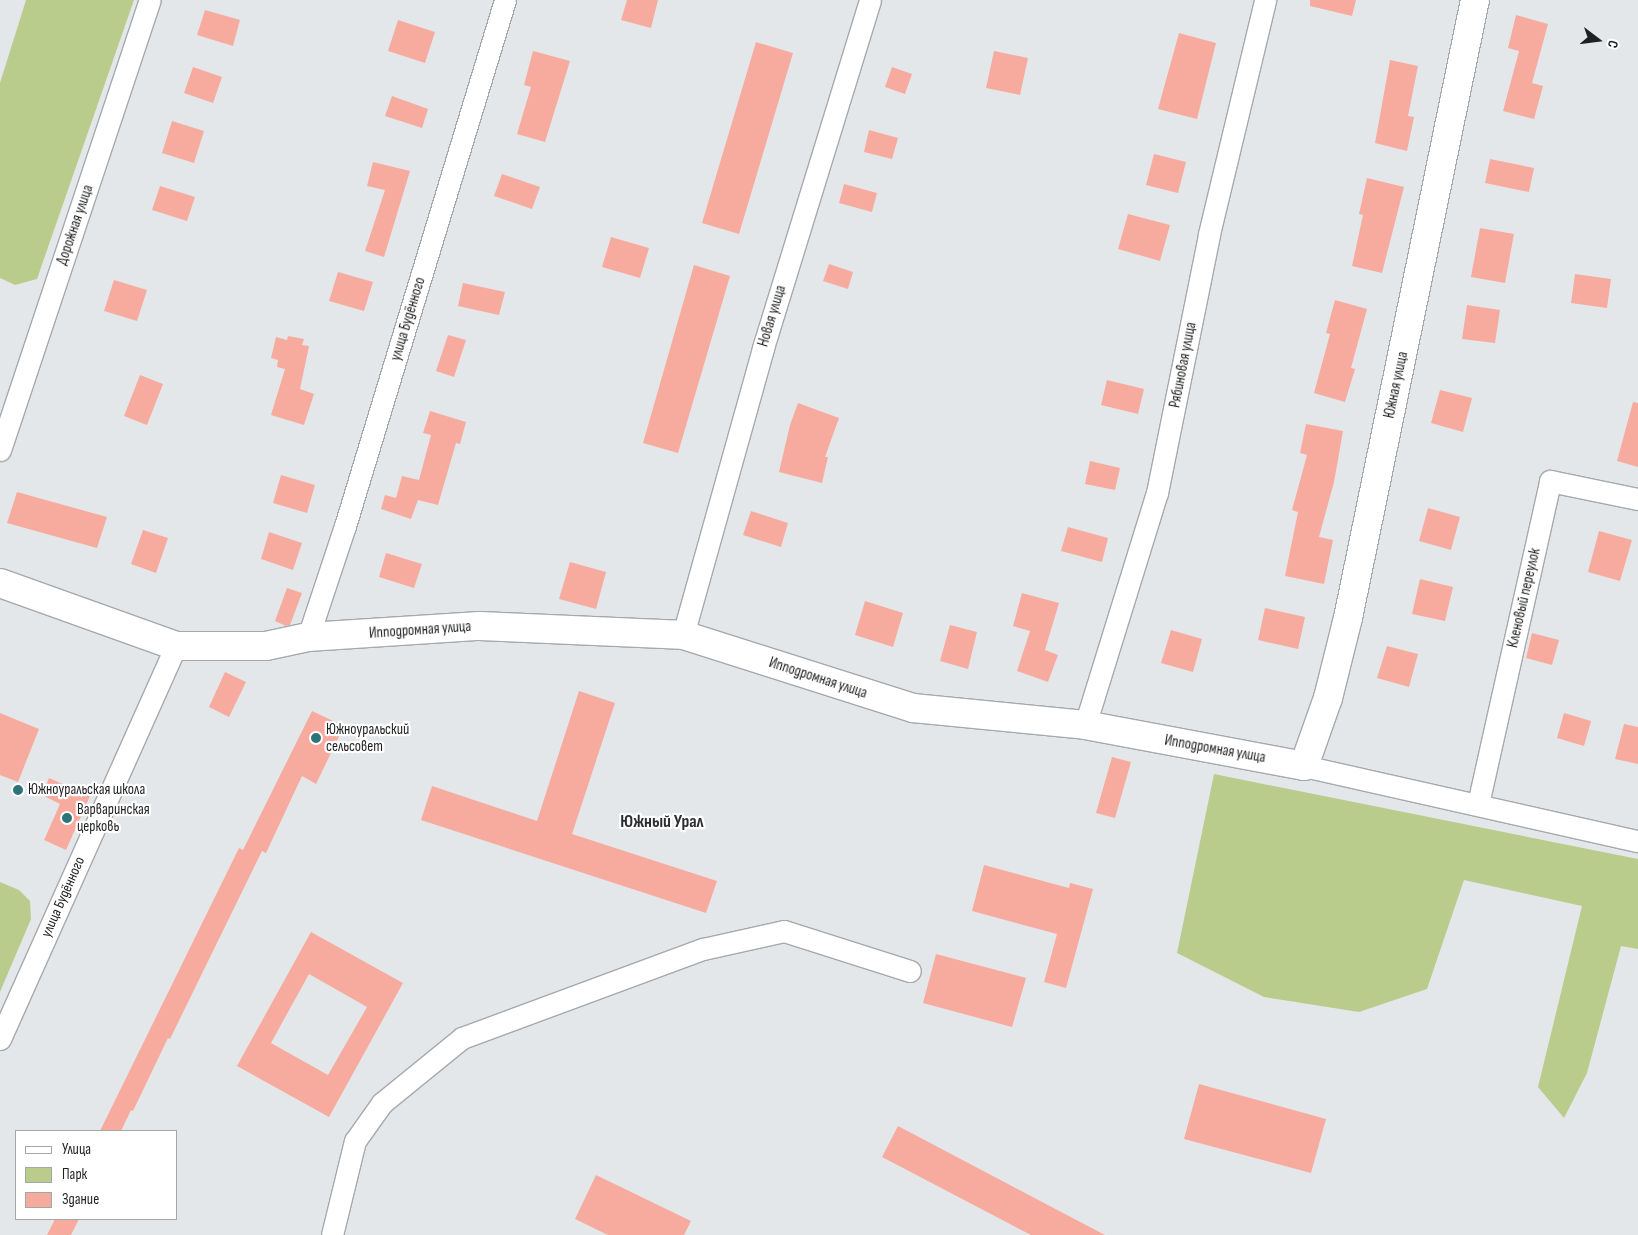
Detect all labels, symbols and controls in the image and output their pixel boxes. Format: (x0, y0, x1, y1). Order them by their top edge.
north arrow (1573, 15, 1623, 65)
text: С (1604, 38, 1622, 50)
street label: Дорожная улица (53, 183, 97, 267)
street label: улица Будённого (387, 275, 429, 363)
street label: Новая улица (754, 283, 790, 349)
street label: Рябиновая улица (1166, 321, 1200, 409)
street label: Южная улица (1380, 350, 1412, 420)
street label: Кленовый переулок (1504, 546, 1544, 650)
street label: Ипподромная улица (368, 617, 472, 643)
street label: Ипподромная улица (767, 654, 869, 702)
place label: Южноуральский сельсовет (326, 720, 409, 755)
street label: Ипподромная улица (1163, 731, 1267, 767)
marker: Южноуральский сельсовет (310, 732, 322, 744)
place label: Южноуральская школа (28, 781, 145, 799)
marker: Южноуральская школа (12, 784, 24, 796)
place label: Варваринская церковь (77, 800, 150, 835)
district label: Южный Урал (620, 811, 704, 833)
marker: Варваринская церковь (61, 812, 73, 824)
street label: улица Будённого (37, 854, 89, 940)
legend (15, 1130, 178, 1220)
text: Улица (62, 1140, 91, 1159)
text: Парк (62, 1165, 87, 1184)
text: Здание (62, 1190, 99, 1209)

